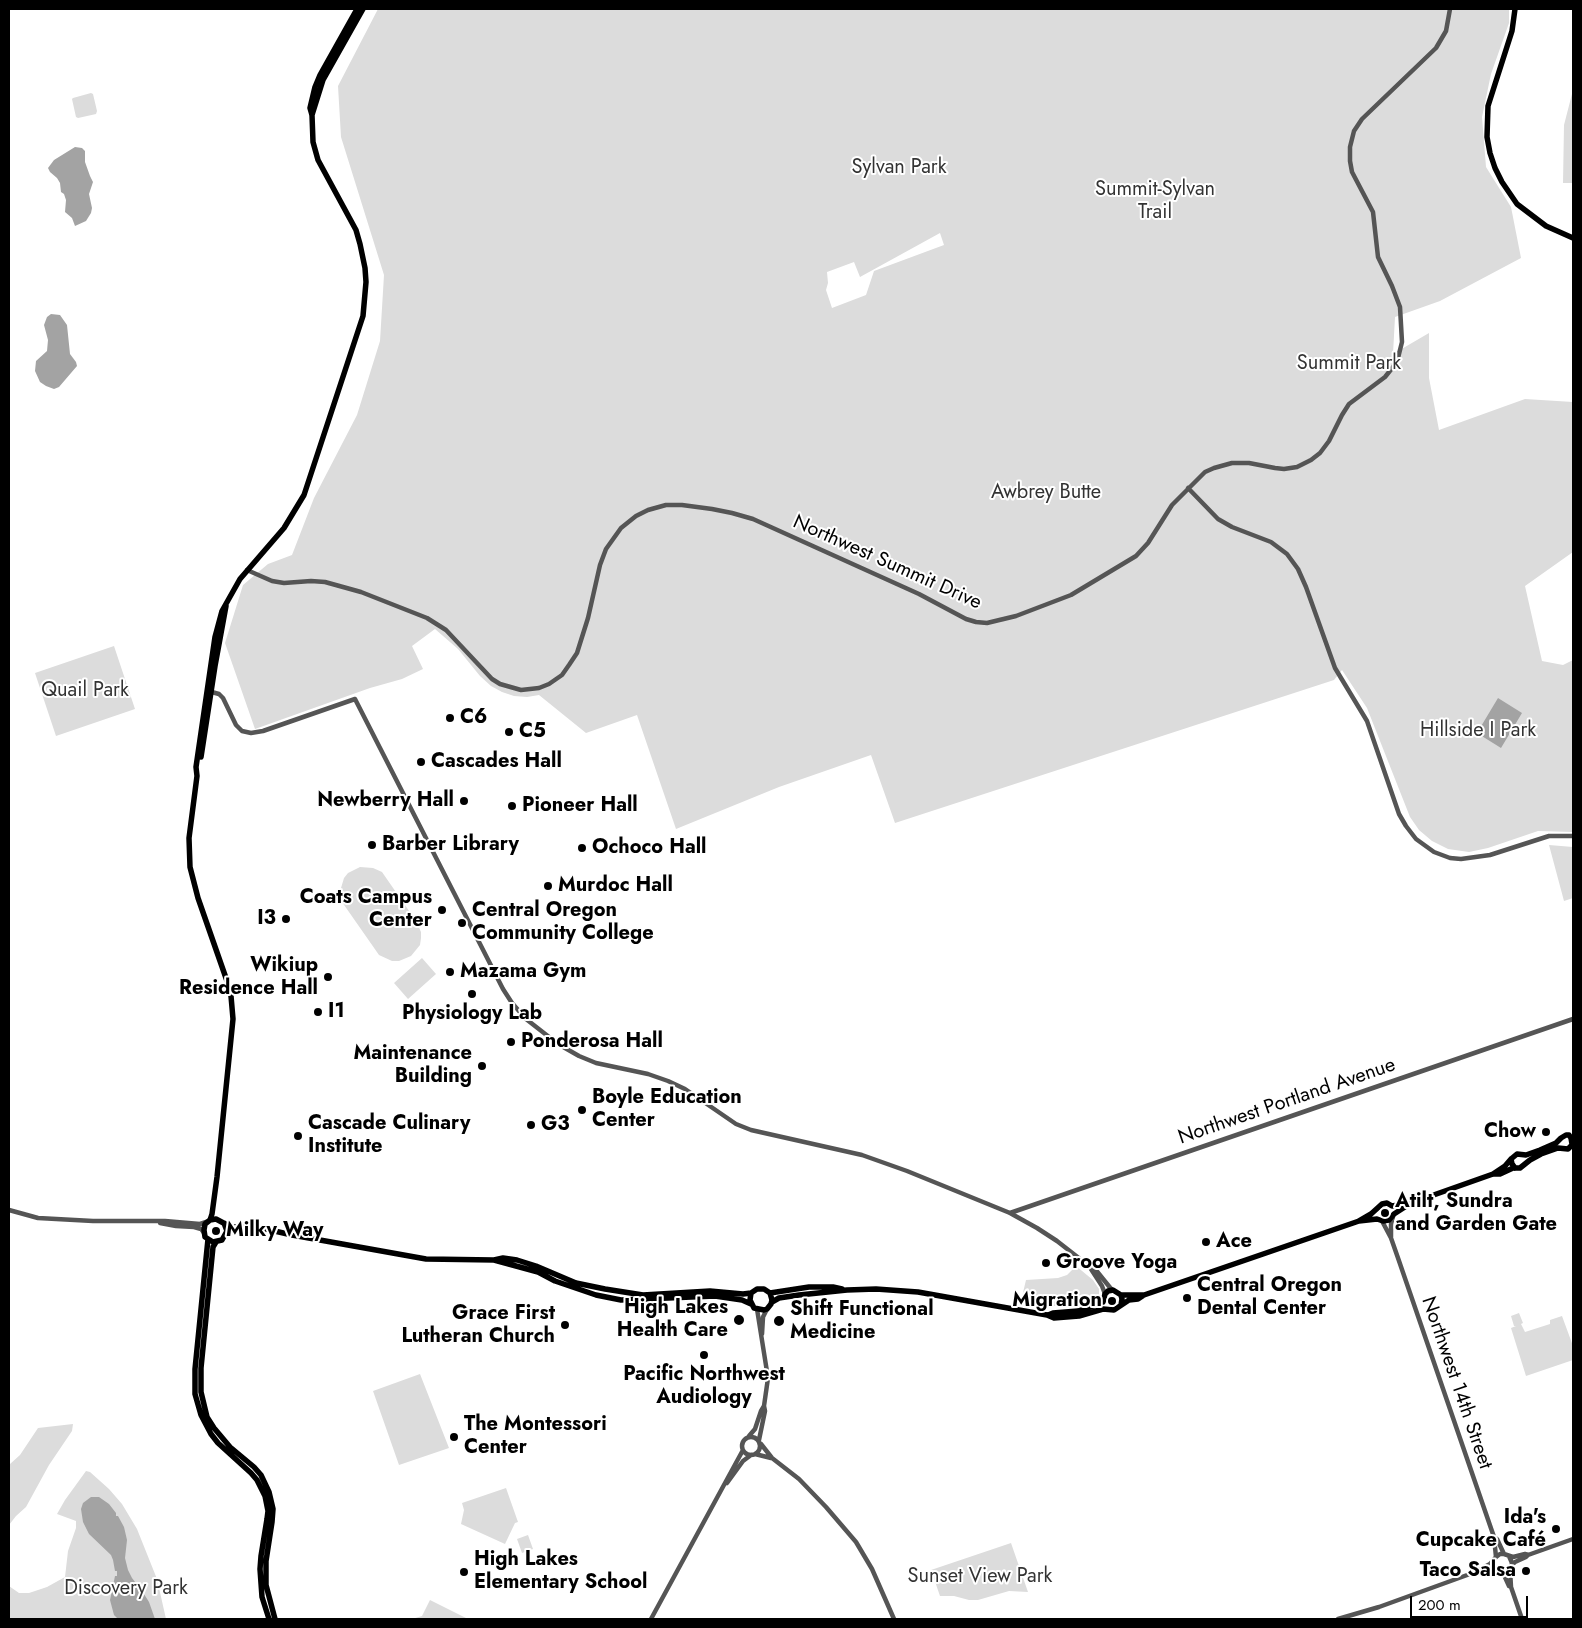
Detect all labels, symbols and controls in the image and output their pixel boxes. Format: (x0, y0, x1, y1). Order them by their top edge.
park label: Sylvan Park (852, 156, 946, 180)
park label: Summit-Sylvan Trail (1095, 178, 1215, 225)
park label: Summit Park (1297, 352, 1401, 376)
park label: Awbrey Butte (991, 481, 1101, 505)
street label: Northwest Summit Drive (789, 511, 985, 615)
park label: Quail Park (41, 679, 129, 703)
place label: C6 (460, 706, 487, 730)
marker: C6 (444, 712, 456, 724)
park label: Hillside I Park (1420, 719, 1536, 743)
place label: C5 (519, 720, 546, 744)
marker: C5 (503, 726, 515, 738)
place label: Cascades Hall (431, 750, 562, 774)
marker: Cascades Hall (415, 756, 427, 768)
place label: Newberry Hall (317, 789, 454, 813)
place label: Pioneer Hall (522, 794, 638, 818)
marker: Newberry Hall (458, 795, 470, 807)
marker: Pioneer Hall (506, 800, 518, 812)
place label: Barber Library (382, 833, 519, 857)
place label: Ochoco Hall (592, 836, 706, 860)
marker: Barber Library (366, 839, 378, 851)
marker: Ochoco Hall (576, 842, 588, 854)
place label: Murdoc Hall (558, 874, 673, 898)
marker: Murdoc Hall (542, 880, 554, 892)
place label: Coats Campus Center (300, 886, 432, 933)
place label: Central Oregon Community College (472, 899, 654, 946)
marker: Coats Campus Center (436, 904, 448, 916)
place label: I3 (257, 907, 276, 931)
marker: I3 (280, 913, 292, 925)
marker: Central Oregon Community College (456, 917, 468, 929)
place label: Wikiup Residence Hall (179, 954, 318, 1001)
place label: Mazama Gym (460, 960, 586, 984)
marker: Mazama Gym (444, 966, 456, 978)
marker: Wikiup Residence Hall (322, 971, 334, 983)
marker: Physiology Lab (466, 988, 478, 1000)
place label: I1 (328, 1000, 345, 1024)
place label: Physiology Lab (402, 1002, 542, 1026)
marker: I1 (312, 1006, 324, 1018)
place label: Ponderosa Hall (521, 1030, 663, 1054)
marker: Ponderosa Hall (505, 1036, 517, 1048)
place label: Maintenance Building (353, 1042, 472, 1089)
street label: Northwest Portland Avenue (1175, 1053, 1399, 1151)
marker: Maintenance Building (476, 1060, 488, 1072)
place label: Boyle Education Center (592, 1086, 742, 1133)
marker: Boyle Education Center (576, 1104, 588, 1116)
place label: Cascade Culinary Institute (308, 1112, 470, 1159)
place label: G3 (541, 1113, 570, 1137)
marker: G3 (525, 1119, 537, 1131)
place label: Chow (1484, 1120, 1536, 1144)
marker: Chow (1540, 1126, 1552, 1138)
marker: Cascade Culinary Institute (292, 1130, 304, 1142)
place label: Atilt, Sundra and Garden Gate (1395, 1190, 1557, 1237)
marker: Atilt, Sundra and Garden Gate (1379, 1207, 1391, 1219)
place label: Milky Way (226, 1219, 323, 1243)
marker: Milky Way (210, 1225, 222, 1237)
place label: Ace (1216, 1230, 1252, 1254)
marker: Ace (1200, 1236, 1212, 1248)
place label: Groove Yoga (1056, 1251, 1177, 1275)
marker: Groove Yoga (1040, 1257, 1052, 1269)
place label: Central Oregon Dental Center (1197, 1274, 1342, 1321)
place label: Migration (1012, 1289, 1102, 1313)
marker: Central Oregon Dental Center (1181, 1292, 1193, 1304)
street label: Northwest 14th Street (1415, 1294, 1497, 1472)
marker: Migration (1106, 1295, 1118, 1307)
place label: High Lakes Health Care (617, 1296, 728, 1343)
place label: Shift Functional Medicine (790, 1298, 934, 1345)
place label: Grace First Lutheran Church (402, 1302, 555, 1349)
marker: High Lakes Health Care (732, 1313, 746, 1327)
marker: Shift Functional Medicine (772, 1314, 786, 1328)
marker: Grace First Lutheran Church (559, 1319, 571, 1331)
marker: Pacific Northwest Audiology (698, 1349, 710, 1361)
place label: Pacific Northwest Audiology (623, 1363, 785, 1410)
place label: The Montessori Center (464, 1413, 607, 1460)
marker: The Montessori Center (448, 1431, 460, 1443)
place label: Ida's Cupcake Café (1416, 1506, 1546, 1553)
marker: Ida's Cupcake Café (1550, 1523, 1562, 1535)
place label: High Lakes Elementary School (474, 1548, 647, 1595)
place label: Taco Salsa (1420, 1559, 1516, 1583)
park label: Sunset View Park (908, 1565, 1052, 1589)
marker: Taco Salsa (1520, 1565, 1532, 1577)
marker: High Lakes Elementary School (458, 1566, 470, 1578)
park label: Discovery Park (64, 1577, 188, 1601)
scale bar (1412, 1586, 1530, 1618)
text: 200 m (1418, 1594, 1461, 1616)

